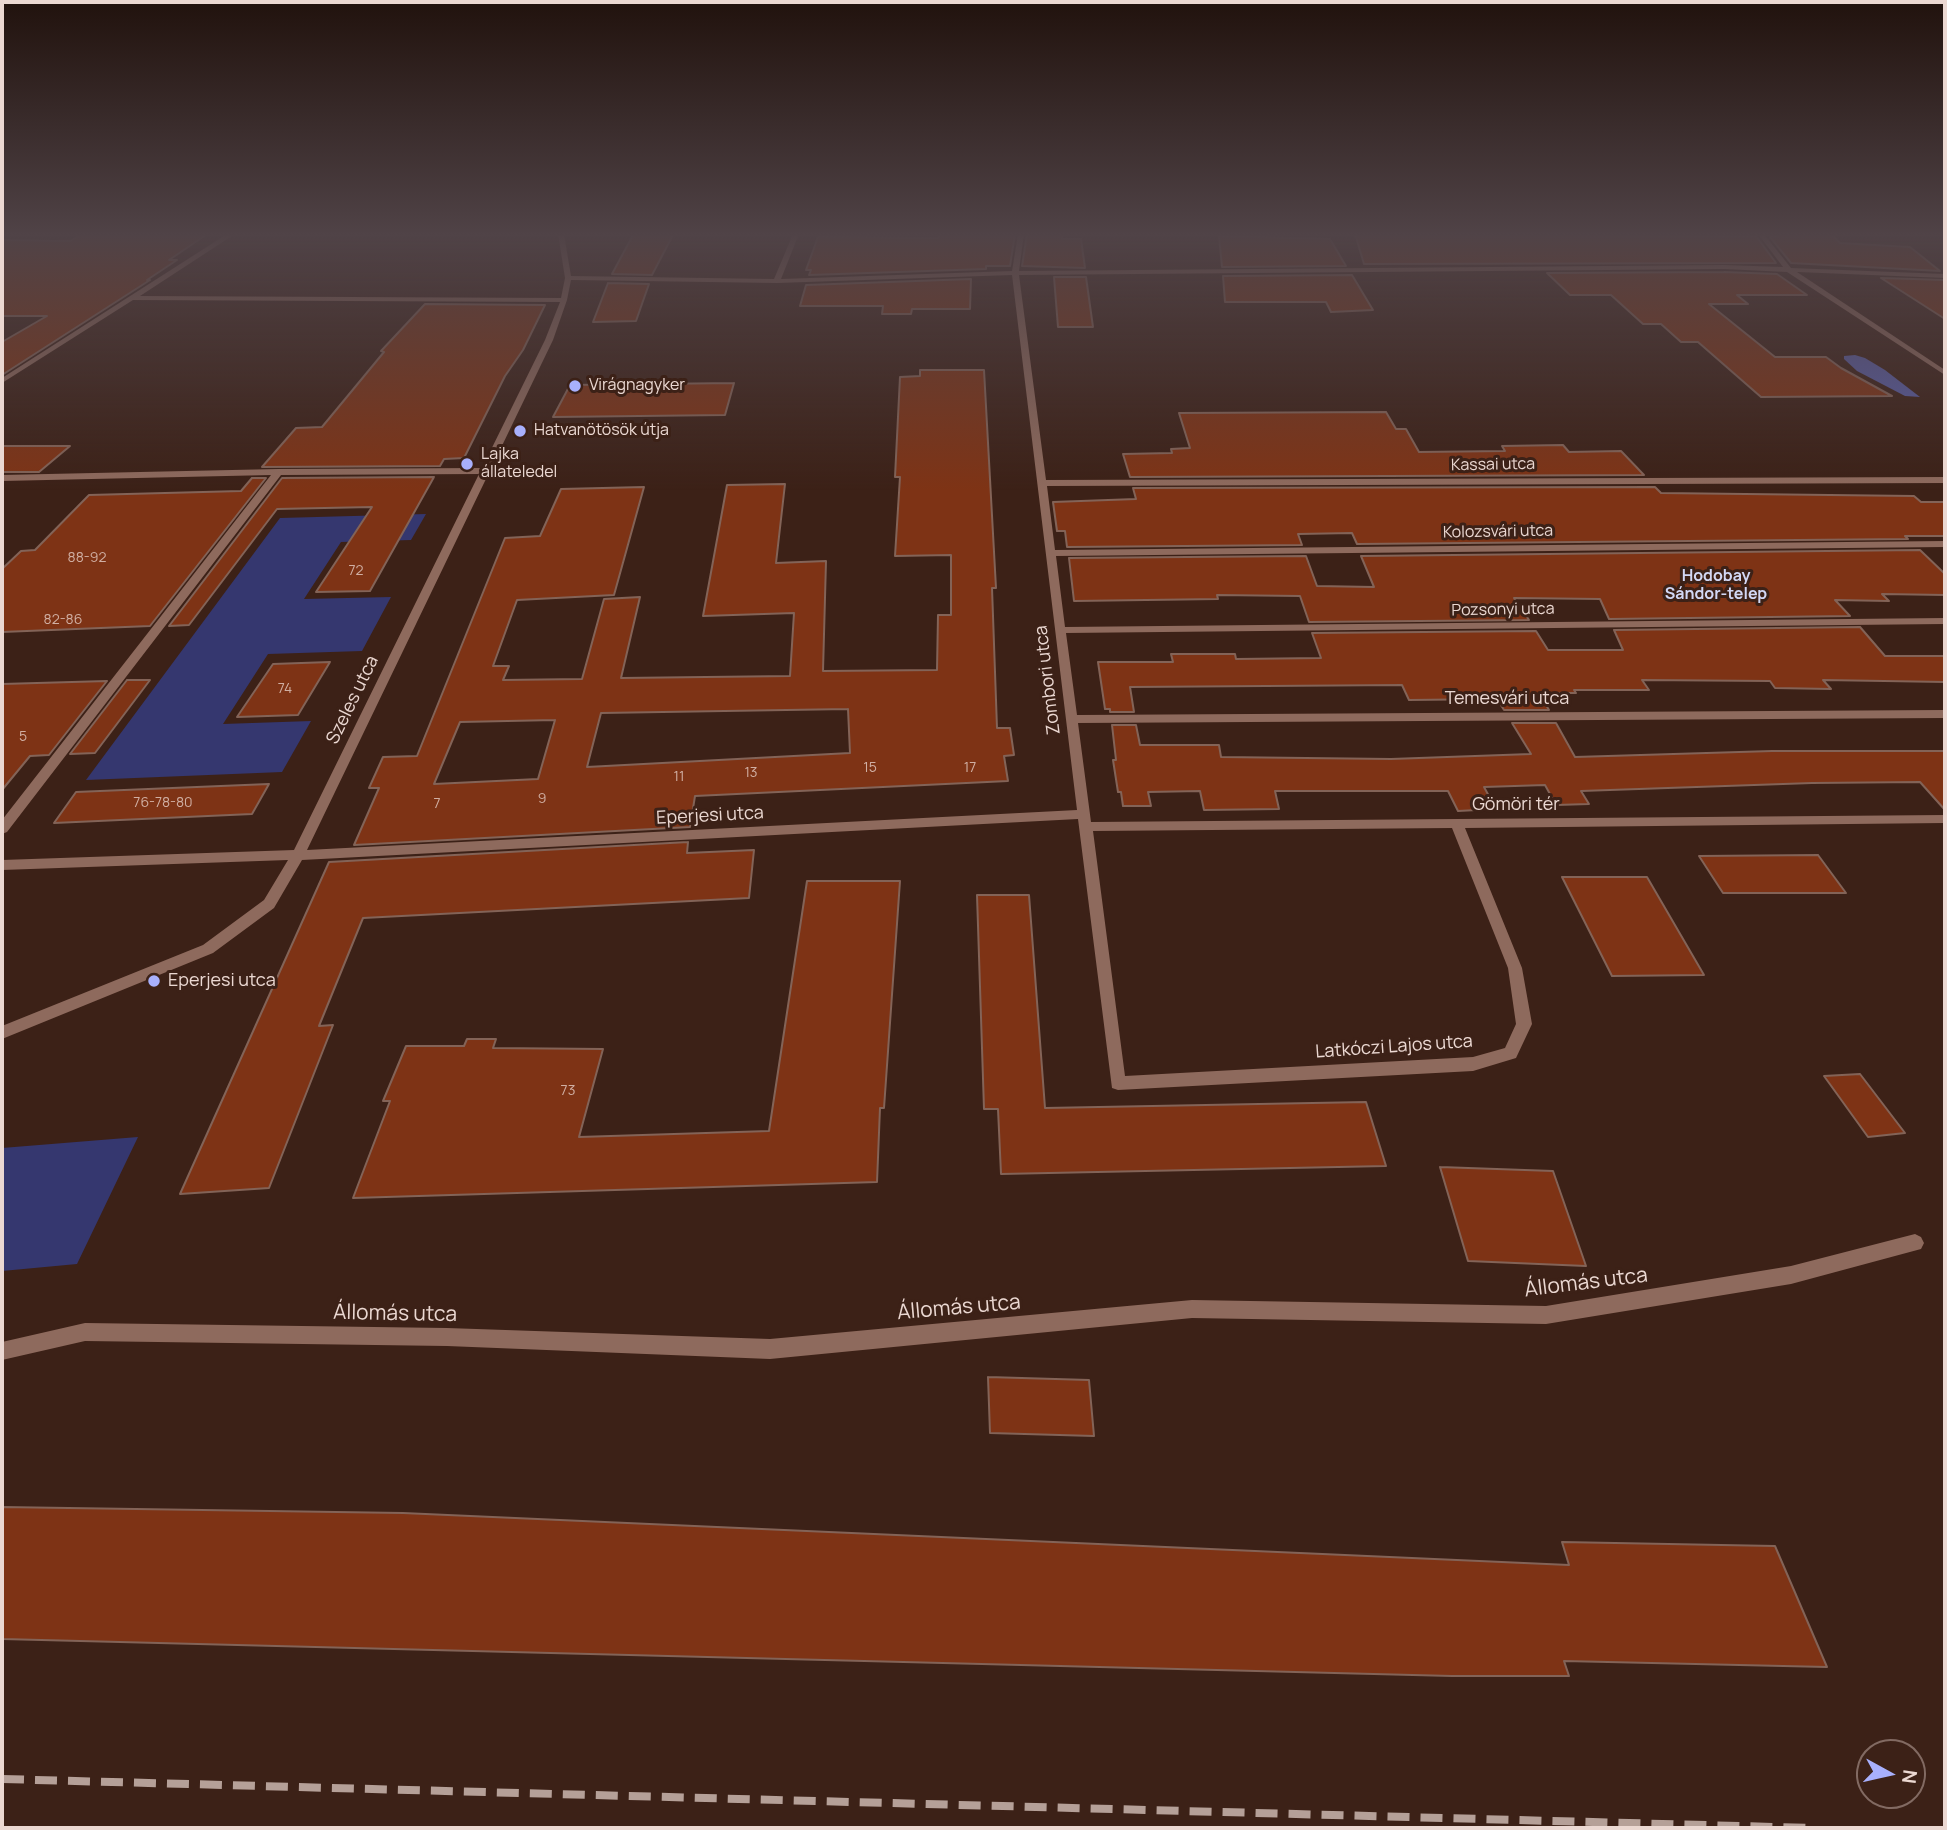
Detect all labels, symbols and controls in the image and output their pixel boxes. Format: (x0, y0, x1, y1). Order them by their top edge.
place label: Virágnagyker (589, 376, 685, 396)
marker: Virágnagyker (567, 378, 583, 394)
place label: Hatvanötösök útja (534, 421, 669, 441)
marker: Hatvanötösök útja (512, 423, 528, 439)
place label: Lajka állateledel (481, 445, 557, 483)
street label: Kassai utca (1451, 455, 1535, 475)
marker: Lajka állateledel (459, 456, 475, 472)
street label: Kolozsvári utca (1443, 521, 1553, 543)
house number: 88-92 (68, 550, 106, 566)
house number: 72 (348, 563, 364, 579)
district label: Hodobay Sándor-telep (1665, 567, 1767, 605)
street label: Pozsonyi utca (1451, 600, 1555, 620)
house number: 82-86 (44, 612, 82, 628)
street label: Zombori utca (1031, 624, 1065, 736)
street label: Szeles utca (322, 652, 384, 748)
house number: 74 (278, 681, 292, 697)
street label: Temesvári utca (1445, 688, 1569, 710)
house number: 5 (19, 729, 27, 745)
house number: 15 (863, 760, 877, 776)
house number: 17 (964, 760, 976, 776)
house number: 13 (744, 765, 758, 781)
house number: 11 (674, 769, 684, 785)
house number: 9 (538, 791, 546, 807)
street label: Gömöri tér (1472, 794, 1560, 816)
house number: 76-78-80 (133, 795, 193, 811)
house number: 7 (433, 796, 441, 812)
street label: Eperjesi utca (656, 802, 764, 830)
place label: Eperjesi utca (168, 970, 276, 992)
marker: Eperjesi utca (146, 973, 162, 989)
street label: Latkóczi Lajos utca (1315, 1031, 1473, 1063)
house number: 73 (561, 1083, 575, 1099)
street label: Állomás utca (1523, 1263, 1649, 1303)
street label: Állomás utca (896, 1290, 1022, 1326)
street label: Állomás utca (333, 1300, 457, 1328)
north arrow (1856, 1739, 1926, 1809)
text: N (1896, 1768, 1924, 1785)

